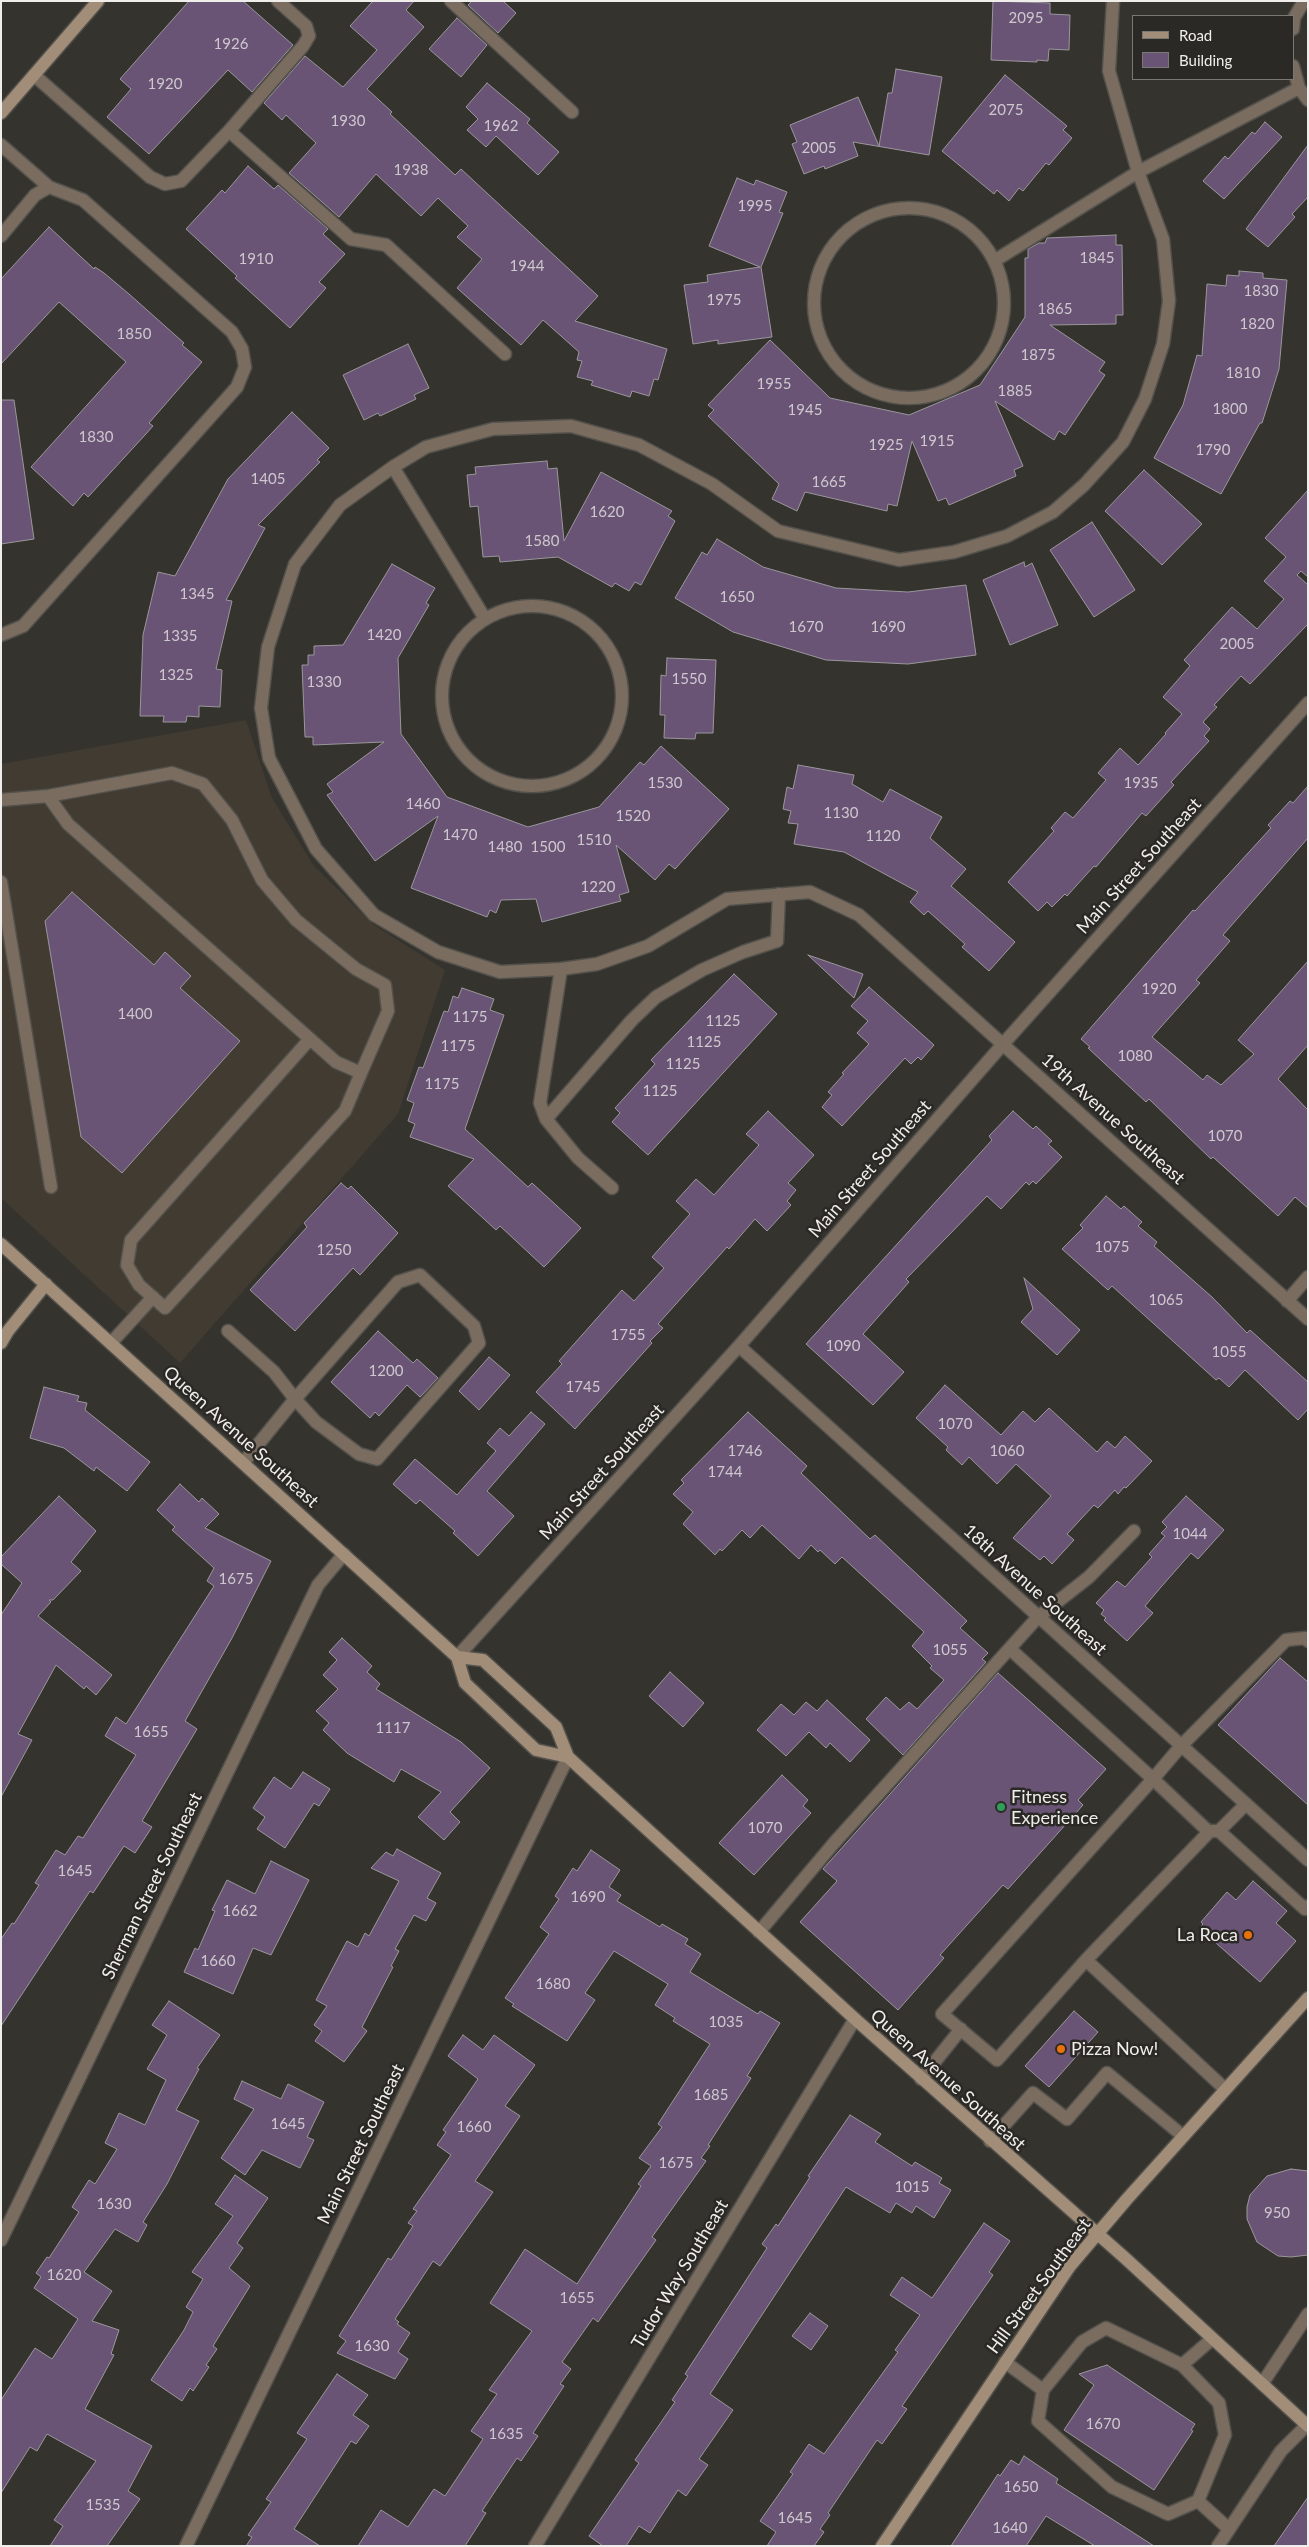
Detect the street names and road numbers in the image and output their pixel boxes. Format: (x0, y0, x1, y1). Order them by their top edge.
street label: Main Street Southeast (1072, 794, 1206, 938)
street label: 19th Avenue Southeast (1037, 1049, 1189, 1189)
street label: Main Street Southeast (804, 1096, 936, 1242)
street label: Queen Avenue Southeast (159, 1362, 323, 1512)
street label: Main Street Southeast (535, 1400, 669, 1544)
street label: 18th Avenue Southeast (959, 1520, 1111, 1660)
street label: Sherman Street Southeast (97, 1789, 207, 1983)
street label: Queen Avenue Southeast (866, 2005, 1030, 2155)
street label: Main Street Southeast (313, 2060, 409, 2228)
street label: Tudor Way Southeast (627, 2196, 733, 2352)
street label: Hill Street Southeast (983, 2214, 1095, 2358)

